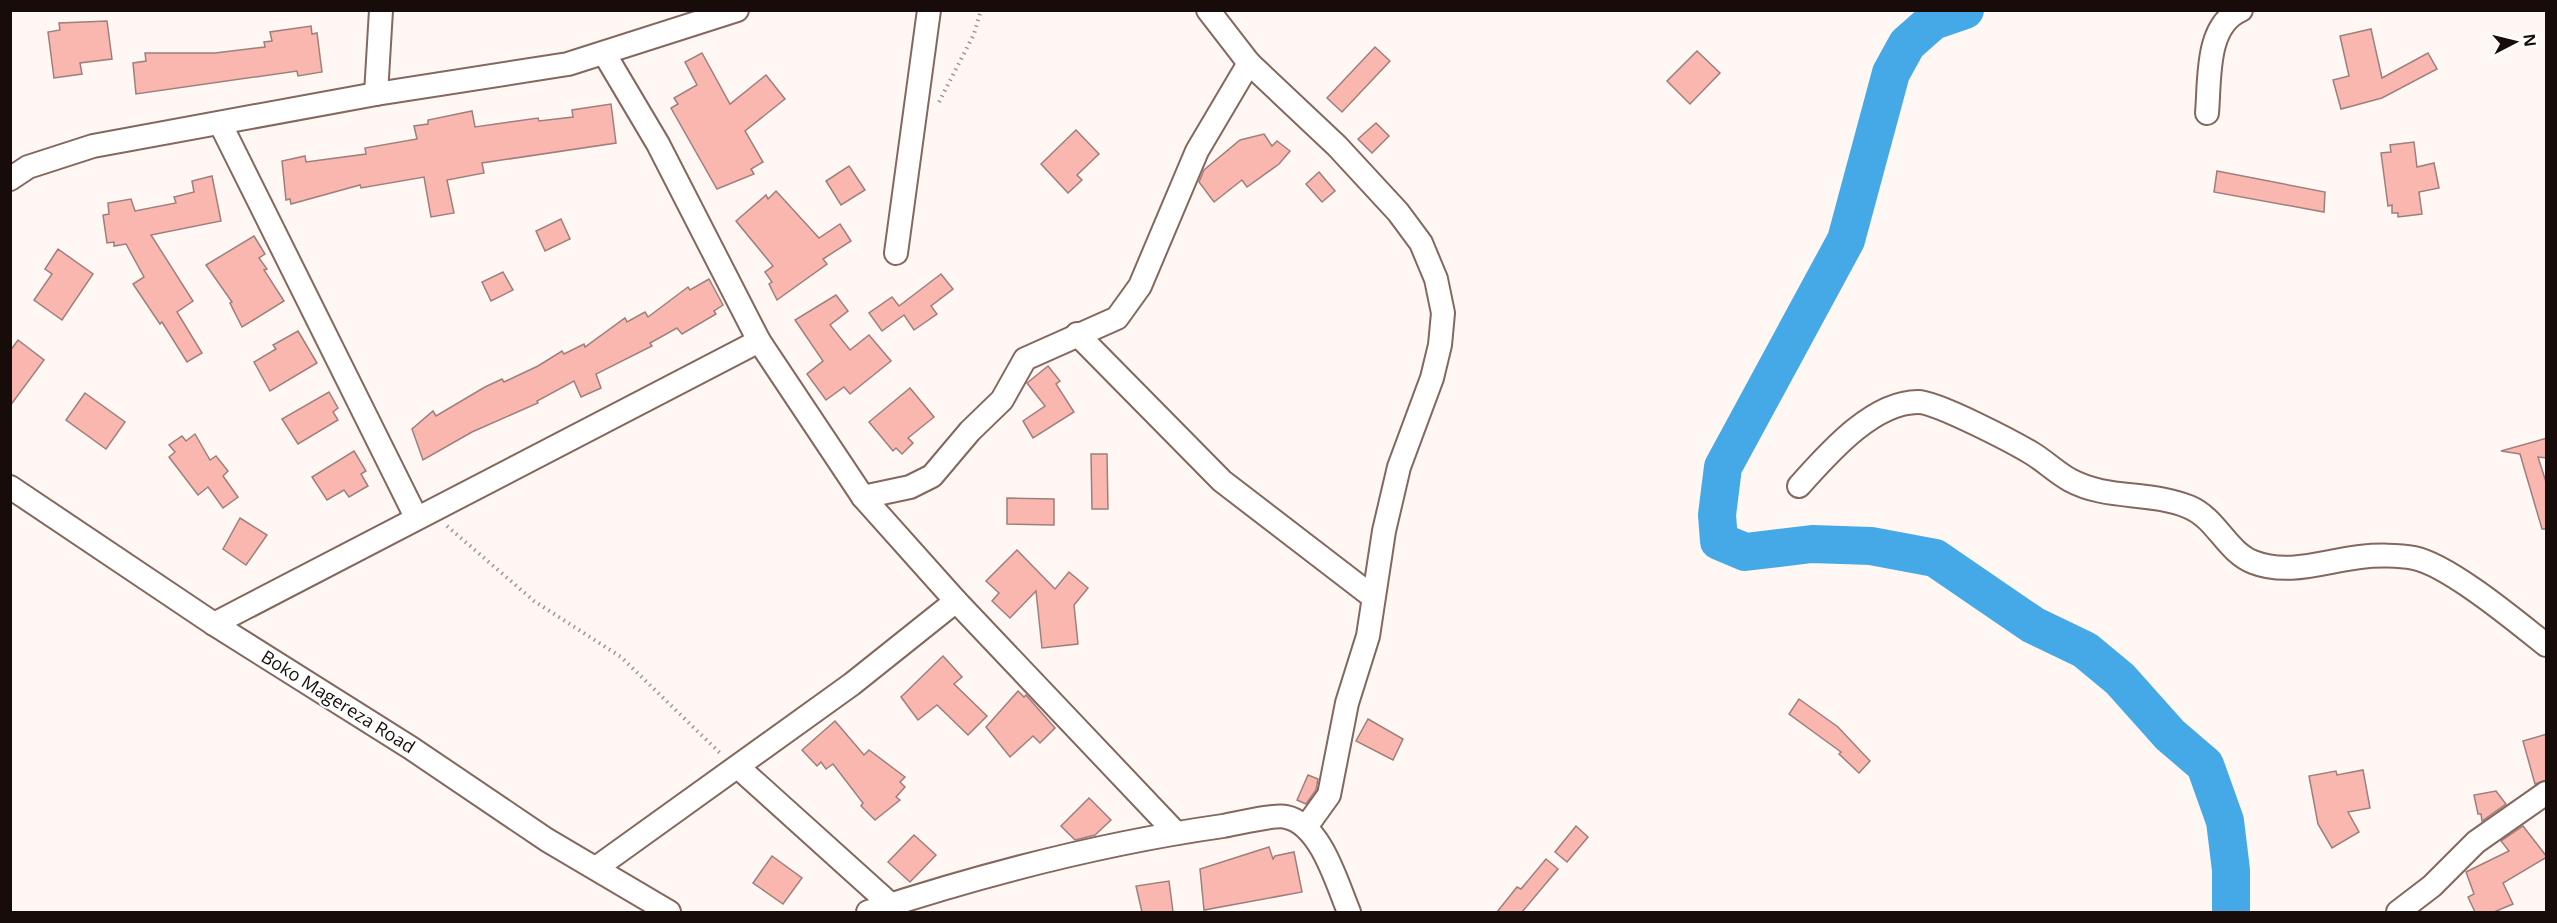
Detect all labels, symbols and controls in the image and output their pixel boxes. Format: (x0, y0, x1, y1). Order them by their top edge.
north arrow (2485, 12, 2545, 72)
text: N (2518, 32, 2542, 48)
street label: Boko Magereza Road (257, 644, 420, 758)

